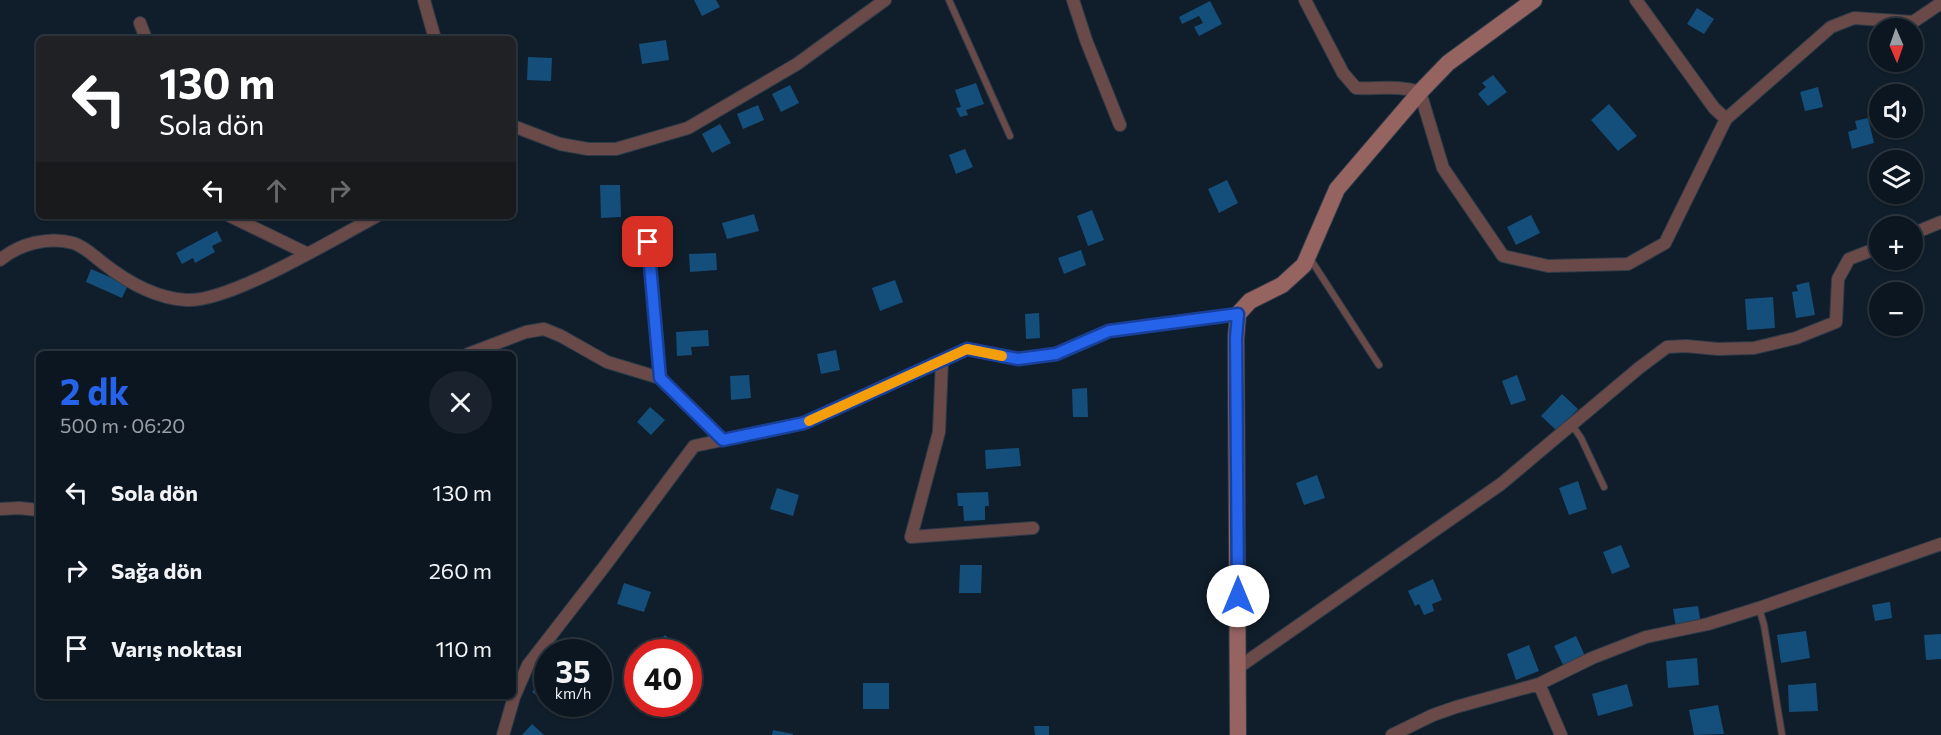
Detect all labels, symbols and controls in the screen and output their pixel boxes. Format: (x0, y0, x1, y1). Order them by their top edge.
north arrow (1869, 18, 1923, 72)
map controls (1869, 18, 1923, 336)
text: 130 m (159, 56, 275, 108)
icon: left (60, 60, 138, 138)
button: sound (1869, 84, 1923, 138)
text: Sola dön (159, 108, 264, 141)
button: layers (1869, 150, 1923, 204)
icon: left (197, 174, 230, 207)
icon: ahead (260, 174, 293, 207)
icon: right (323, 174, 356, 207)
pin (622, 216, 673, 267)
button: + (1869, 216, 1923, 270)
icon: arrive (631, 225, 664, 258)
button: − (1869, 282, 1923, 336)
text: 2 dk (60, 368, 129, 412)
button: close (429, 371, 492, 434)
text: 500 m · 06:20 (60, 413, 185, 437)
icon: left (60, 476, 93, 509)
text: Sola dön (111, 479, 198, 506)
text: 130 m (432, 479, 492, 506)
icon: right (60, 554, 93, 587)
text: Sağa dön (111, 557, 202, 584)
text: 260 m (429, 557, 492, 584)
position arrow (1206, 564, 1270, 628)
icon: arrive (60, 632, 93, 665)
text: Varış noktası (111, 635, 242, 662)
text: 110 m (435, 635, 492, 662)
speed limit sign: 40 (624, 639, 702, 717)
text: 35 (556, 652, 590, 689)
text: km/h (555, 684, 591, 702)

